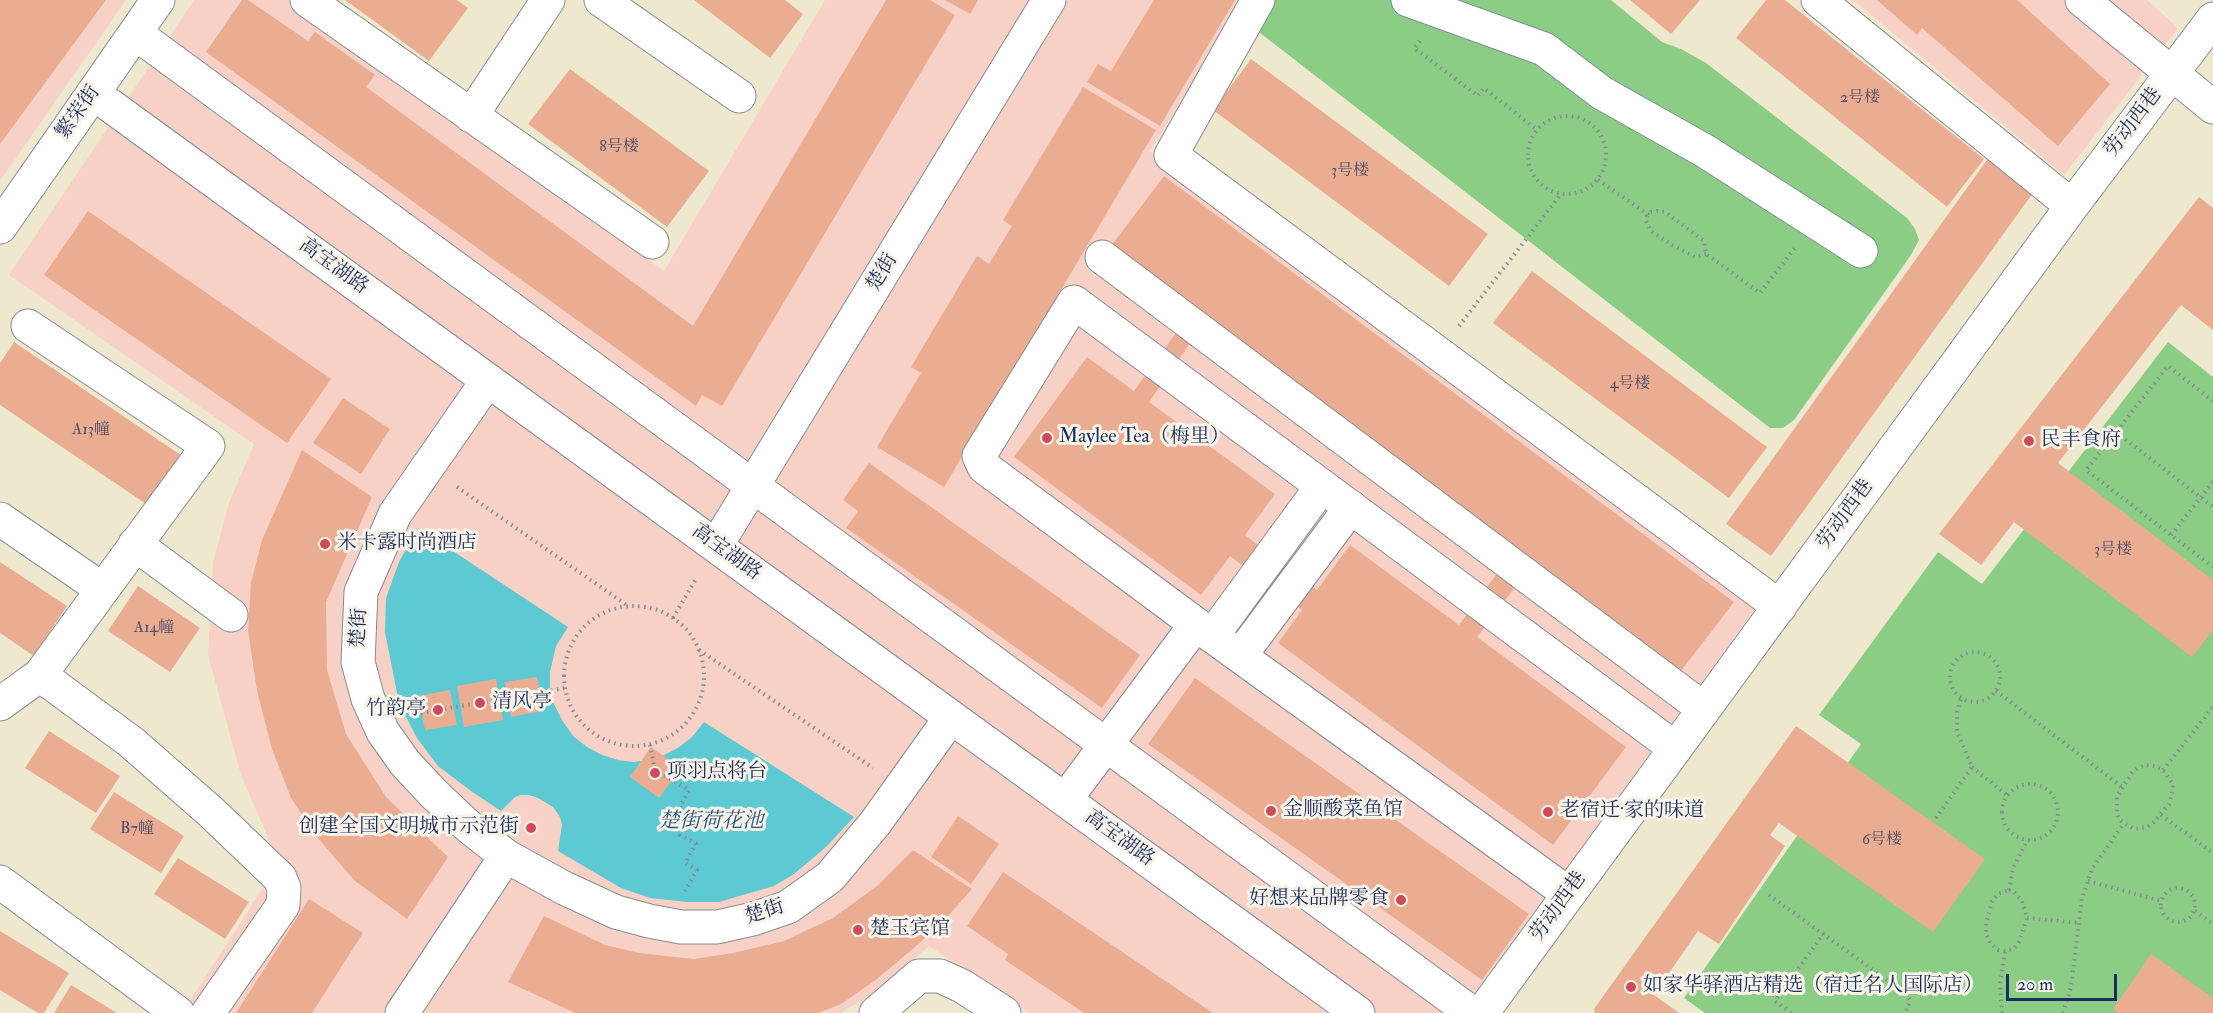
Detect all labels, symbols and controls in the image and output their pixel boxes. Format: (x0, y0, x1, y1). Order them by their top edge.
street label: 繁荣街 (52, 82, 106, 144)
street label: 劳动西巷 (2100, 84, 2168, 162)
house number: 2号楼 (1840, 89, 1880, 109)
house number: 8号楼 (599, 138, 639, 158)
house number: 3号楼 (1331, 162, 1369, 182)
street label: 高宝湖路 (294, 234, 372, 300)
street label: 楚街 (862, 250, 904, 296)
house number: 4号楼 (1610, 375, 1650, 395)
house number: A13幢 (72, 421, 110, 441)
place label: Maylee Tea（梅里） (1059, 426, 1230, 450)
place label: 民丰食府 (2041, 429, 2121, 453)
marker: Maylee Tea（梅里） (1040, 431, 1054, 445)
marker: 民丰食府 (2022, 434, 2036, 448)
street label: 劳动西巷 (1813, 476, 1879, 554)
street label: 高宝湖路 (687, 520, 765, 586)
place label: 米卡露时尚酒店 (337, 532, 477, 556)
marker: 米卡露时尚酒店 (318, 537, 332, 551)
house number: 3号楼 (2094, 541, 2132, 561)
street label: 楚街 (347, 607, 373, 649)
house number: A14幢 (134, 619, 174, 639)
place label: 清风亭 (492, 691, 552, 715)
marker: 清风亭 (473, 696, 487, 710)
place label: 竹韵亭 (366, 698, 426, 722)
marker: 竹韵亭 (431, 703, 445, 717)
place label: 项羽点将台 (667, 761, 767, 785)
marker: 项羽点将台 (648, 766, 662, 780)
place label: 金顺酸菜鱼馆 (1283, 799, 1403, 823)
place label: 老宿迁·家的味道 (1560, 800, 1704, 824)
marker: 金顺酸菜鱼馆 (1264, 804, 1278, 818)
marker: 老宿迁·家的味道 (1541, 805, 1555, 819)
street label: 高宝湖路 (1080, 806, 1158, 872)
water label: 楚街荷花池 (659, 809, 763, 835)
place label: 创建全国文明城市示范街 (299, 816, 519, 840)
house number: B7幢 (120, 820, 154, 840)
marker: 创建全国文明城市示范街 (524, 821, 538, 835)
house number: 6号楼 (1862, 831, 1902, 851)
street label: 劳动西巷 (1526, 868, 1592, 946)
place label: 好想来品牌零食 (1249, 888, 1389, 912)
marker: 好想来品牌零食 (1394, 893, 1408, 907)
street label: 楚街 (742, 895, 788, 931)
place label: 楚玉宾馆 (870, 918, 950, 942)
marker: 楚玉宾馆 (851, 923, 865, 937)
scale bar (2009, 962, 2120, 1000)
text: 20 m (2017, 973, 2053, 996)
place label: 如家华驿酒店精选（宿迁名人国际店） (1643, 975, 1983, 999)
marker: 如家华驿酒店精选（宿迁名人国际店） (1624, 980, 1638, 994)

